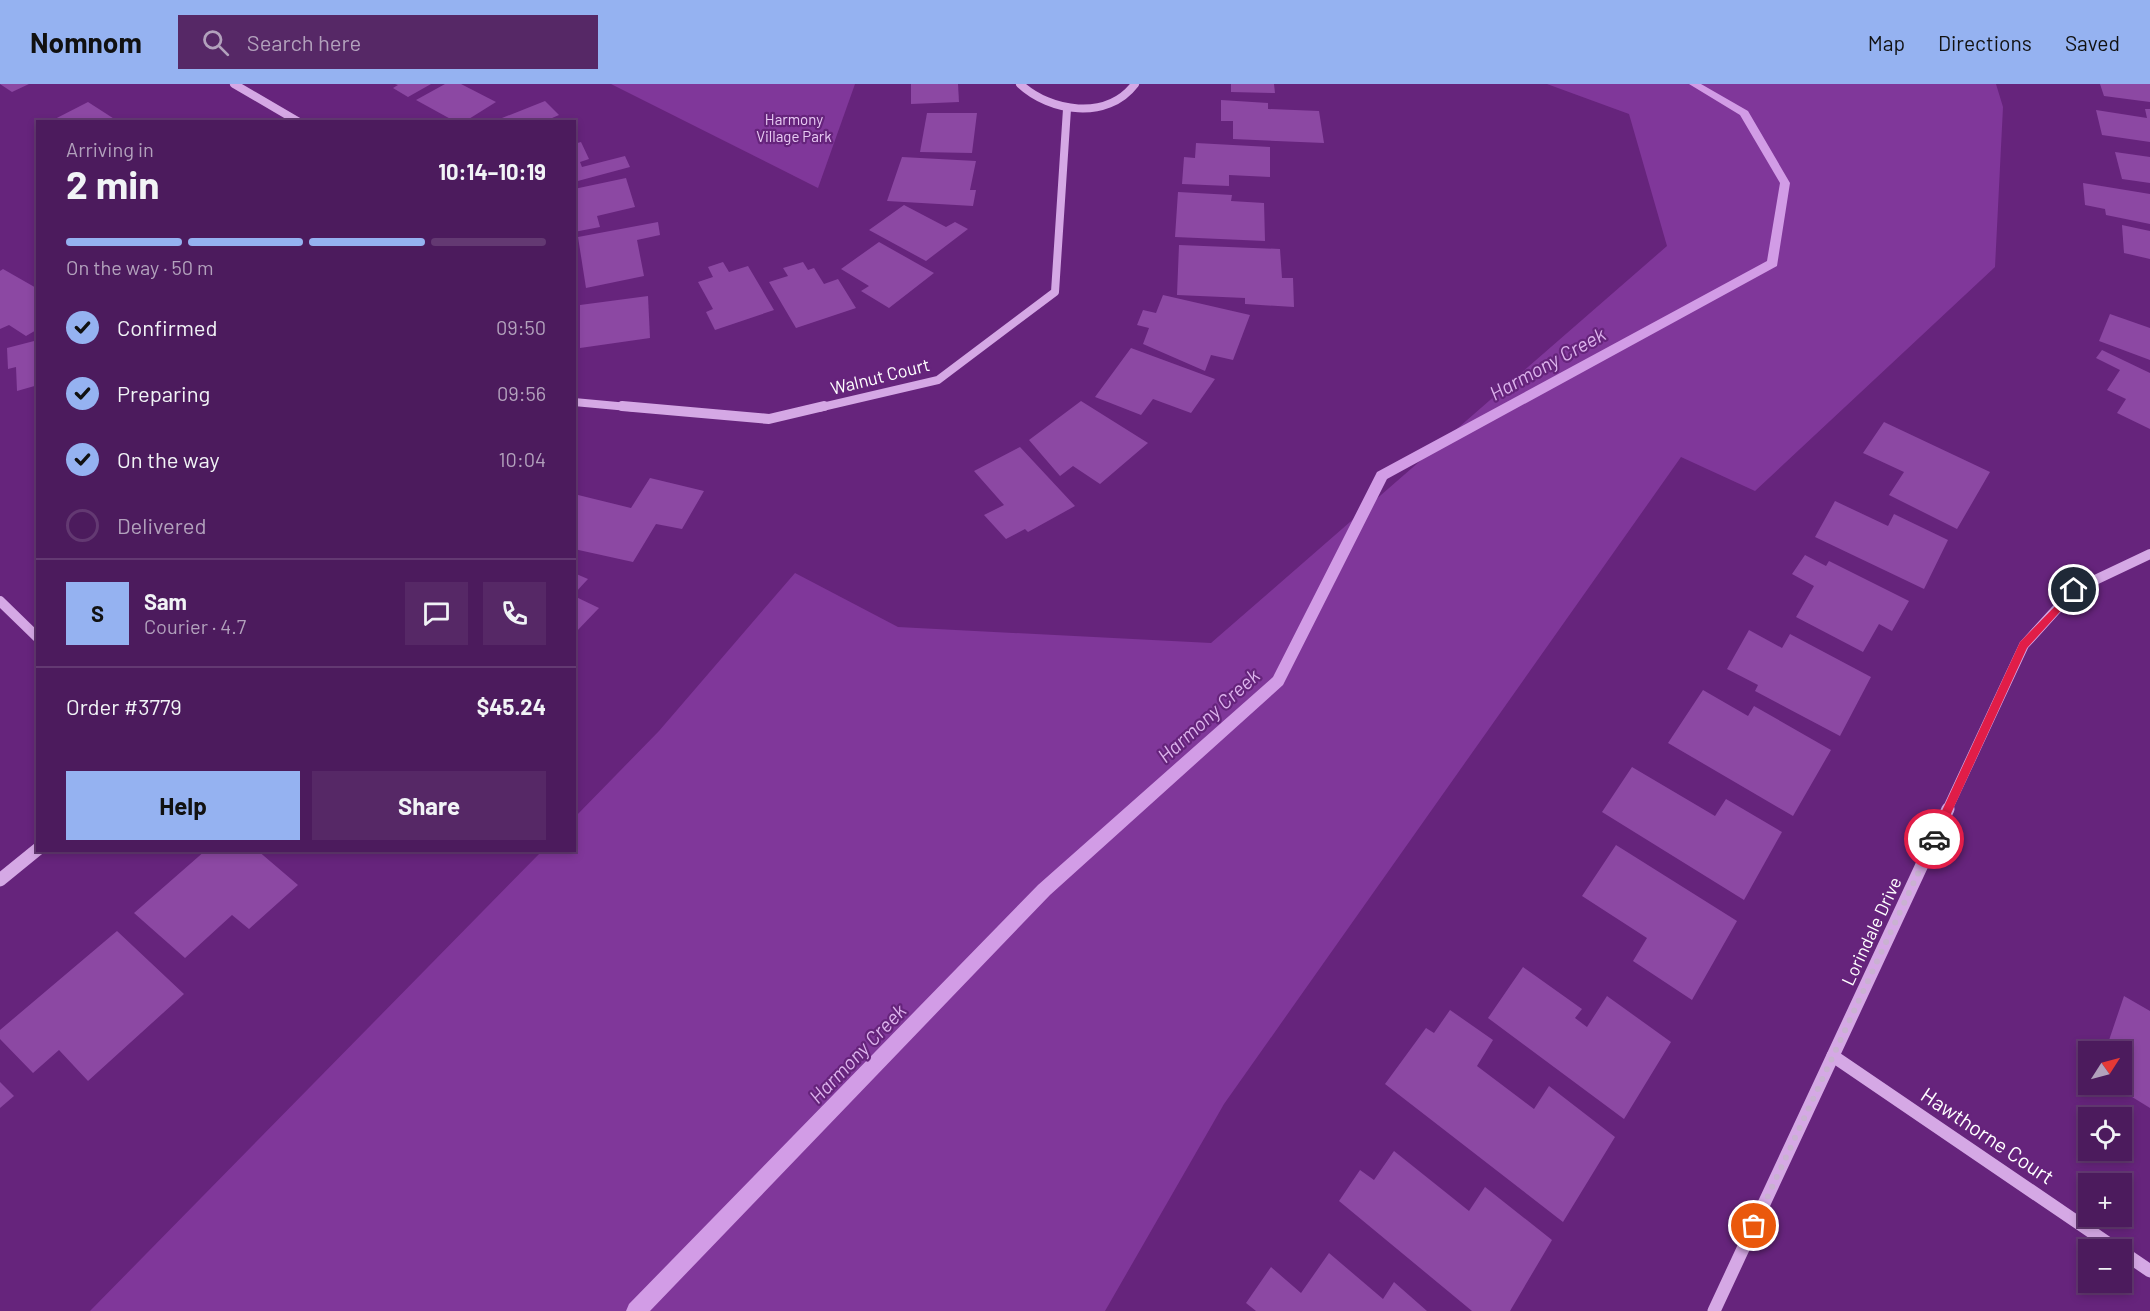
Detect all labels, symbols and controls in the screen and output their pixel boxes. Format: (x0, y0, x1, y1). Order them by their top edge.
search box (178, 15, 598, 69)
text: Nomnom (30, 25, 142, 59)
icon: search (199, 26, 232, 59)
text: Search here (247, 29, 361, 55)
text: Map (1868, 30, 1905, 55)
text: Directions (1938, 30, 2032, 55)
text: Saved (2065, 30, 2120, 55)
park label: Harmony Village Park (756, 110, 832, 145)
text: Arriving in (66, 137, 154, 161)
text: 10:14–10:19 (438, 158, 546, 184)
text: 2 min (66, 160, 159, 207)
text: On the way · 50 m (66, 255, 214, 279)
icon: check (66, 311, 99, 344)
text: Confirmed (117, 314, 217, 340)
text: 09:50 (496, 315, 546, 339)
water label: Harmony Creek (1485, 321, 1609, 405)
street label: Walnut Court (828, 353, 932, 399)
icon: check (66, 377, 99, 410)
text: Preparing (117, 380, 210, 406)
text: 09:56 (497, 381, 546, 405)
icon: check (66, 443, 99, 476)
text: On the way (117, 446, 220, 472)
text: 10:04 (499, 447, 546, 471)
text: Delivered (117, 512, 206, 538)
pin (2048, 564, 2099, 615)
icon: home (2057, 573, 2090, 606)
button: chat (405, 582, 468, 645)
button: phone (483, 582, 546, 645)
text: Sam (144, 588, 187, 614)
text: S (91, 600, 104, 626)
text: Courier · 4.7 (144, 614, 246, 638)
water label: Harmony Creek (1152, 663, 1264, 767)
text: Order #3779 (66, 693, 182, 719)
text: $45.24 (477, 693, 546, 719)
button: Help (66, 771, 300, 840)
button: Share (312, 771, 546, 840)
courier (1904, 809, 1964, 869)
icon: car (1918, 823, 1951, 856)
street label: Lorindale Drive (1836, 873, 1906, 989)
water label: Harmony Creek (804, 998, 911, 1108)
north arrow (2078, 1041, 2132, 1095)
map controls (2078, 1041, 2132, 1293)
street label: Hawthorne Court (1917, 1081, 2059, 1189)
button: locate (2078, 1107, 2132, 1161)
button: + (2078, 1173, 2132, 1227)
pin (1728, 1200, 1779, 1251)
icon: bag (1737, 1209, 1770, 1242)
button: − (2078, 1239, 2132, 1293)

